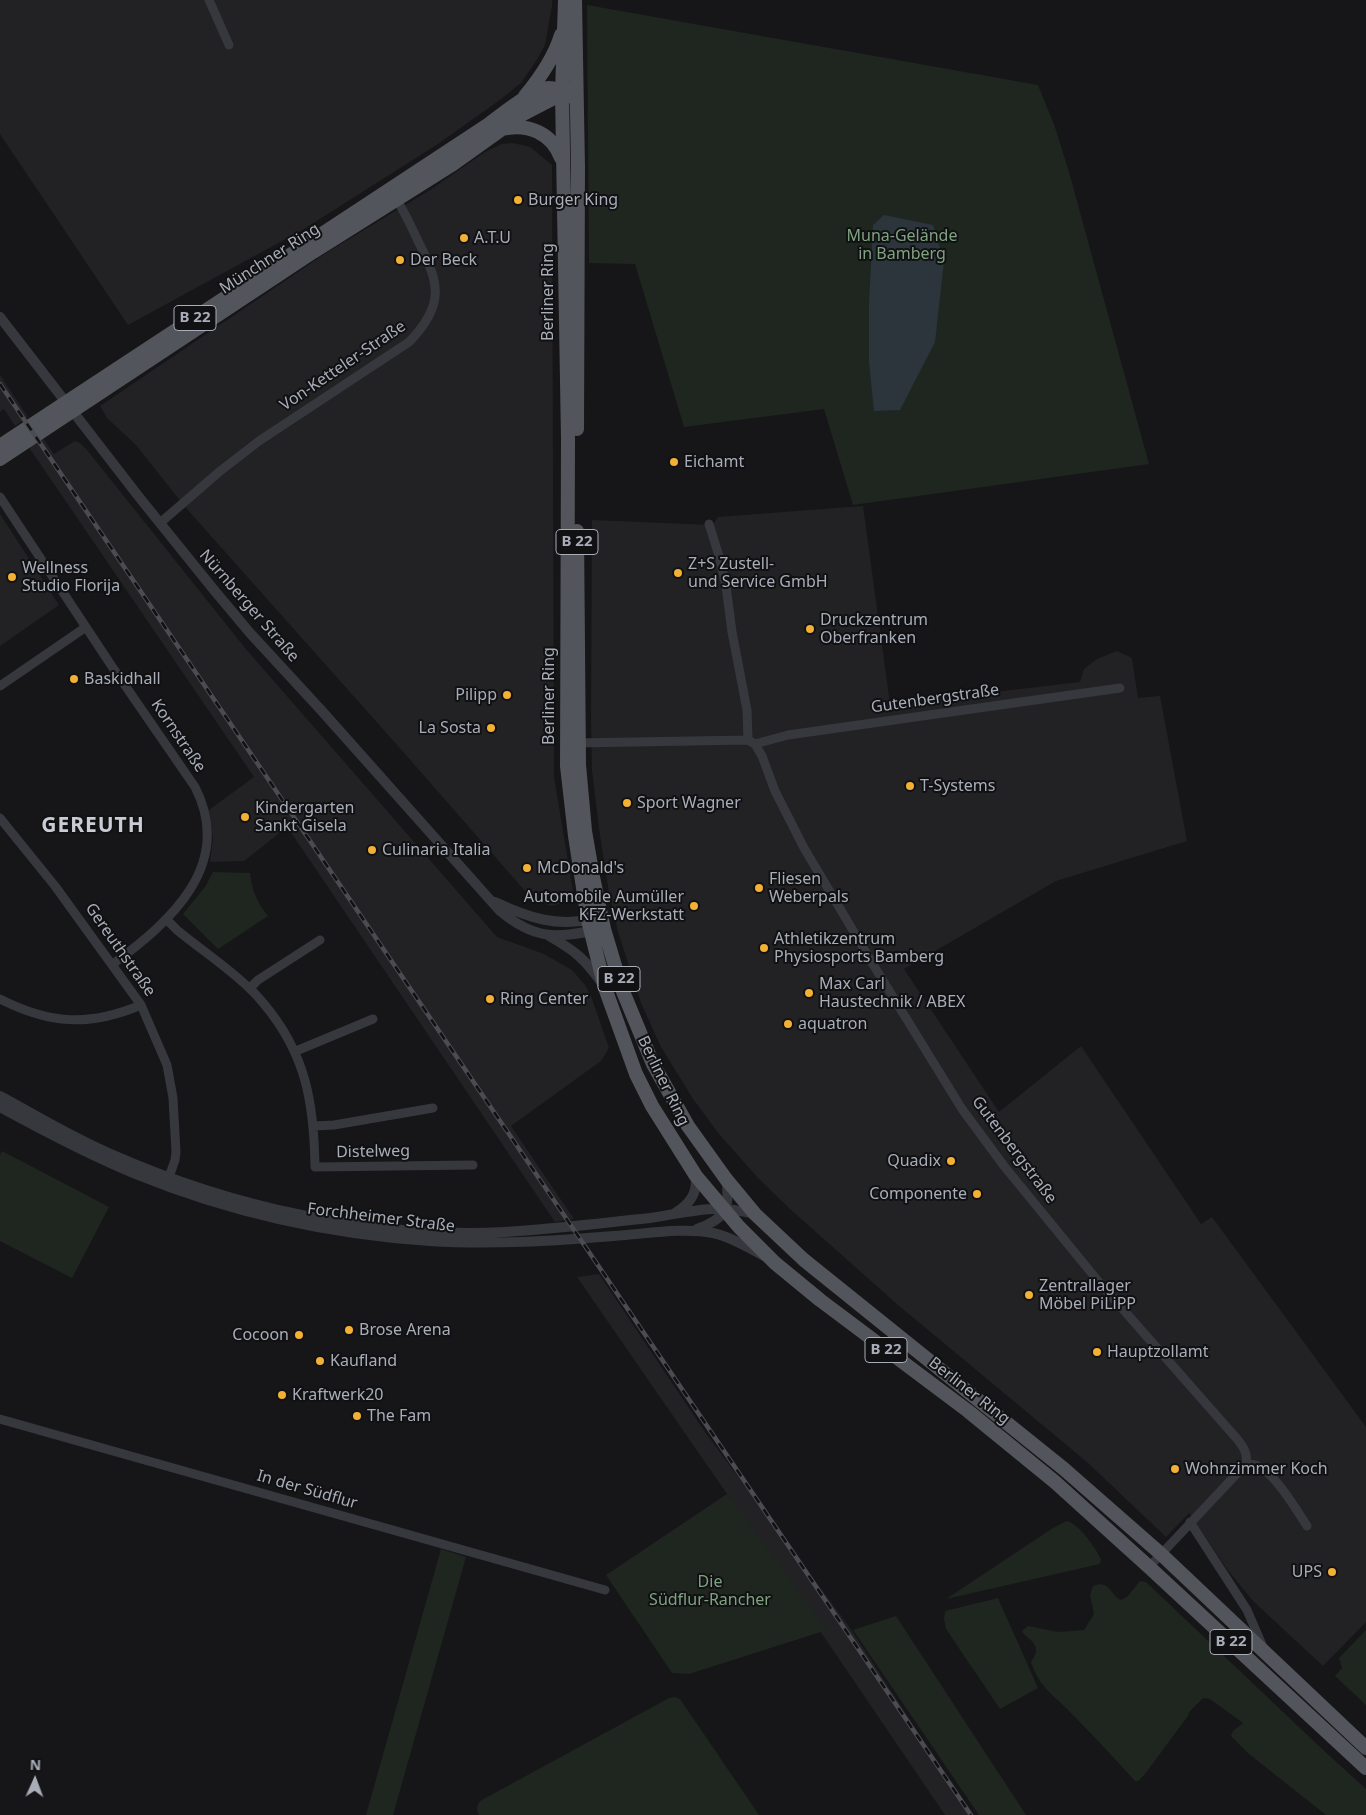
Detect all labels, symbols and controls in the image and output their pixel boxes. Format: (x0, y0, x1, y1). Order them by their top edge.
place label: Burger King (528, 190, 618, 210)
marker: Burger King (512, 194, 524, 206)
street label: Münchner Ring (216, 220, 324, 298)
park label: Muna-Gelände in Bamberg (847, 226, 957, 264)
place label: A.T.U (474, 228, 511, 248)
marker: A.T.U (458, 232, 470, 244)
street label: Berliner Ring (538, 243, 558, 341)
place label: Der Beck (410, 250, 477, 270)
marker: Der Beck (394, 254, 406, 266)
road number: B 22 (174, 306, 216, 330)
street label: Von-Ketteler-Straße (277, 317, 409, 415)
place label: Eichamt (684, 452, 744, 472)
marker: Eichamt (668, 456, 680, 468)
road number: B 22 (556, 530, 598, 554)
street label: Nürnberger Straße (195, 546, 303, 666)
place label: Z+S Zustell- und Service GmbH (688, 554, 828, 592)
place label: Wellness Studio Florija (22, 558, 120, 596)
marker: Z+S Zustell- und Service GmbH (672, 567, 684, 579)
marker: Wellness Studio Florija (6, 571, 18, 583)
place label: Druckzentrum Oberfranken (820, 610, 928, 648)
marker: Druckzentrum Oberfranken (804, 623, 816, 635)
street label: Berliner Ring (539, 647, 559, 745)
place label: Baskidhall (84, 669, 161, 689)
marker: Baskidhall (68, 673, 80, 685)
street label: Gutenbergstraße (870, 681, 1000, 717)
place label: Pilipp (455, 685, 497, 705)
marker: Pilipp (501, 689, 513, 701)
street label: Kornstraße (147, 696, 209, 776)
place label: La Sosta (419, 718, 481, 738)
marker: La Sosta (485, 722, 497, 734)
place label: T-Systems (920, 776, 995, 796)
marker: T-Systems (904, 780, 916, 792)
place label: Sport Wagner (637, 793, 741, 813)
marker: Sport Wagner (621, 797, 633, 809)
place label: Kindergarten Sankt Gisela (255, 798, 354, 836)
marker: Kindergarten Sankt Gisela (239, 811, 251, 823)
district label: GEREUTH (40, 813, 146, 839)
place label: Culinaria Italia (382, 840, 490, 860)
marker: Culinaria Italia (366, 844, 378, 856)
place label: McDonald's (537, 858, 624, 878)
marker: McDonald's (521, 862, 533, 874)
place label: Fliesen Weberpals (769, 869, 849, 907)
marker: Fliesen Weberpals (753, 882, 765, 894)
place label: Automobile Aumüller KFZ-Werkstatt (524, 887, 684, 925)
street label: Gereuthstraße (81, 900, 159, 1000)
marker: Automobile Aumüller KFZ-Werkstatt (688, 900, 700, 912)
place label: Athletikzentrum Physiosports Bamberg (774, 929, 944, 967)
marker: Athletikzentrum Physiosports Bamberg (758, 942, 770, 954)
road number: B 22 (598, 966, 640, 992)
place label: Max Carl Haustechnik / ABEX (819, 974, 965, 1012)
marker: Max Carl Haustechnik / ABEX (803, 987, 815, 999)
place label: Ring Center (500, 989, 588, 1009)
marker: Ring Center (484, 993, 496, 1005)
place label: aquatron (798, 1014, 867, 1034)
marker: aquatron (782, 1018, 794, 1030)
street label: Berliner Ring (633, 1033, 693, 1129)
street label: Gutenbergstraße (967, 1093, 1061, 1207)
street label: Distelweg (336, 1142, 410, 1162)
place label: Quadix (887, 1151, 941, 1171)
marker: Quadix (945, 1155, 957, 1167)
place label: Componente (869, 1184, 967, 1204)
marker: Componente (971, 1188, 983, 1200)
street label: Forchheimer Straße (306, 1199, 456, 1237)
place label: Zentrallager Möbel PiLiPP (1039, 1276, 1136, 1314)
marker: Zentrallager Möbel PiLiPP (1023, 1289, 1035, 1301)
place label: Brose Arena (359, 1320, 451, 1340)
marker: Brose Arena (343, 1324, 355, 1336)
place label: Cocoon (232, 1325, 289, 1345)
marker: Cocoon (293, 1329, 305, 1341)
road number: B 22 (865, 1338, 907, 1362)
place label: Hauptzollamt (1107, 1342, 1209, 1362)
marker: Hauptzollamt (1091, 1346, 1103, 1358)
place label: Kaufland (330, 1351, 397, 1371)
street label: Berliner Ring (925, 1353, 1013, 1429)
marker: Kaufland (314, 1355, 326, 1367)
place label: Kraftwerk20 (292, 1385, 384, 1405)
marker: Kraftwerk20 (276, 1389, 288, 1401)
place label: The Fam (367, 1406, 431, 1426)
marker: The Fam (351, 1410, 363, 1422)
place label: Wohnzimmer Koch (1185, 1459, 1328, 1479)
marker: Wohnzimmer Koch (1169, 1463, 1181, 1475)
street label: In der Südflur (254, 1466, 360, 1514)
place label: UPS (1292, 1562, 1322, 1582)
marker: UPS (1326, 1566, 1338, 1578)
park label: Die Südflur-Rancher (649, 1572, 771, 1610)
road number: B 22 (1210, 1630, 1252, 1654)
north arrow (10, 1755, 60, 1805)
text: N (30, 1755, 42, 1774)

